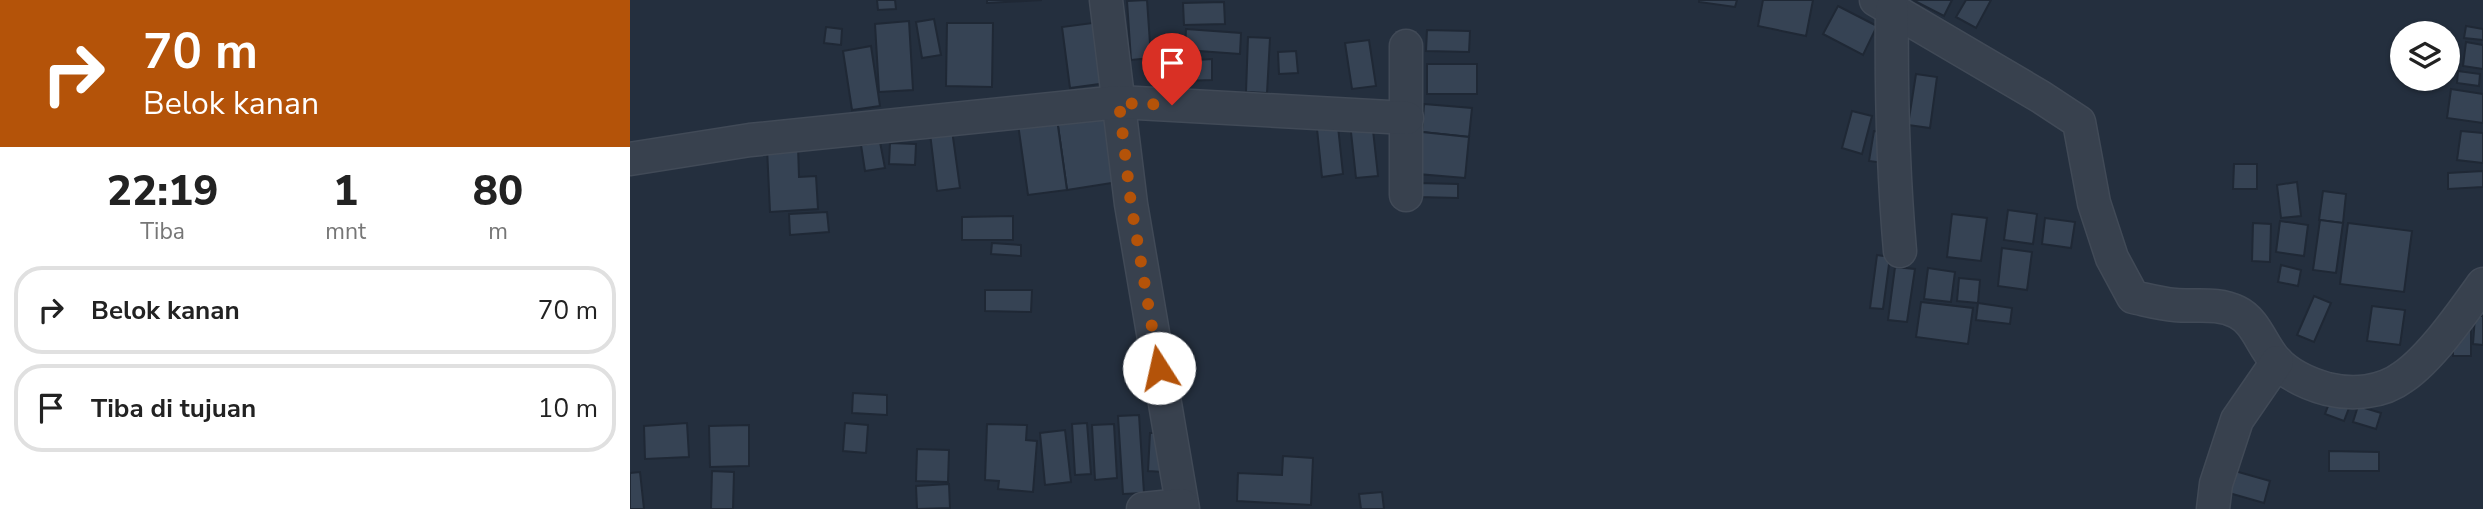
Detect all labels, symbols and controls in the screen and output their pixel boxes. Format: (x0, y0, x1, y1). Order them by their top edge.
text: 70 m (143, 18, 258, 85)
map controls (2390, 21, 2460, 91)
button: layers (2390, 21, 2460, 91)
icon: right (28, 28, 119, 119)
pin (1142, 33, 1202, 105)
icon: arrive (1153, 44, 1191, 82)
text: Belok kanan (143, 82, 319, 125)
text: 22:19 (107, 163, 218, 220)
text: 1 (333, 163, 358, 220)
text: 80 (473, 163, 523, 220)
text: Tiba (140, 216, 185, 247)
text: mnt (325, 216, 366, 247)
text: m (488, 216, 508, 247)
icon: right (32, 291, 70, 329)
text: Belok kanan (91, 293, 240, 328)
text: 70 m (538, 293, 598, 328)
position arrow (1122, 331, 1196, 405)
icon: arrive (32, 389, 70, 427)
text: Tiba di tujuan (91, 391, 256, 426)
text: 10 m (538, 391, 598, 426)

